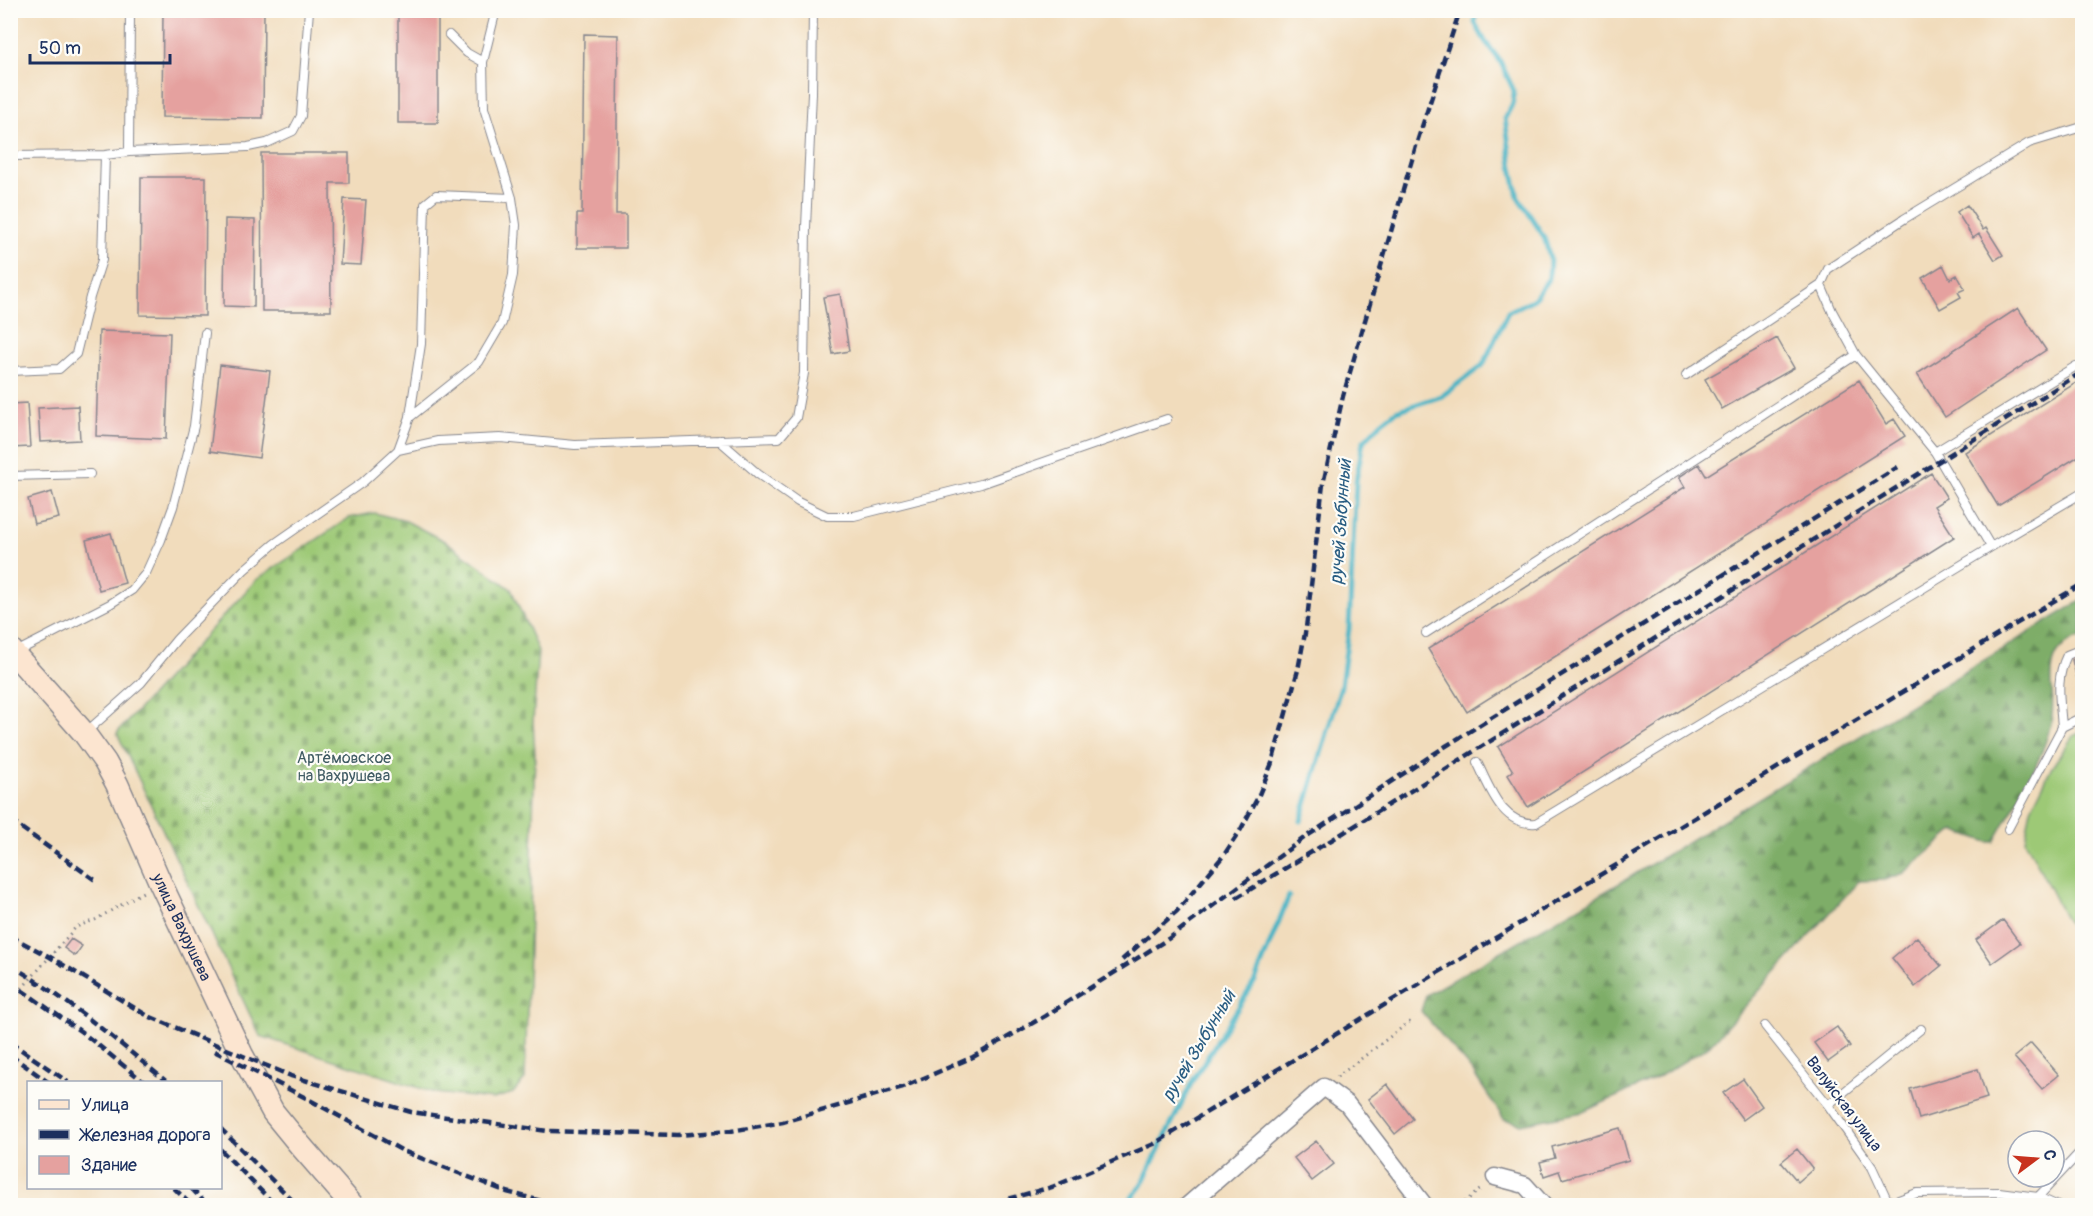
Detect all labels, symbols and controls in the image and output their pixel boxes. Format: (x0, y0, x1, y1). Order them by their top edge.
scale bar (30, 27, 170, 65)
text: 50 m (39, 37, 81, 60)
water label: ручей Зыбунный (1325, 457, 1357, 585)
park label: Артёмовское на Вахрушева (297, 748, 391, 786)
street label: улица Вахрушева (147, 870, 216, 984)
water label: ручей Зыбунный (1157, 985, 1242, 1106)
street label: Валуйская улица (1802, 1052, 1886, 1156)
legend (27, 1081, 222, 1189)
text: Улица (81, 1094, 129, 1117)
text: Железная дорога (78, 1124, 211, 1147)
north arrow (2006, 1129, 2066, 1189)
text: С (2038, 1148, 2060, 1163)
text: Здание (81, 1154, 137, 1177)

